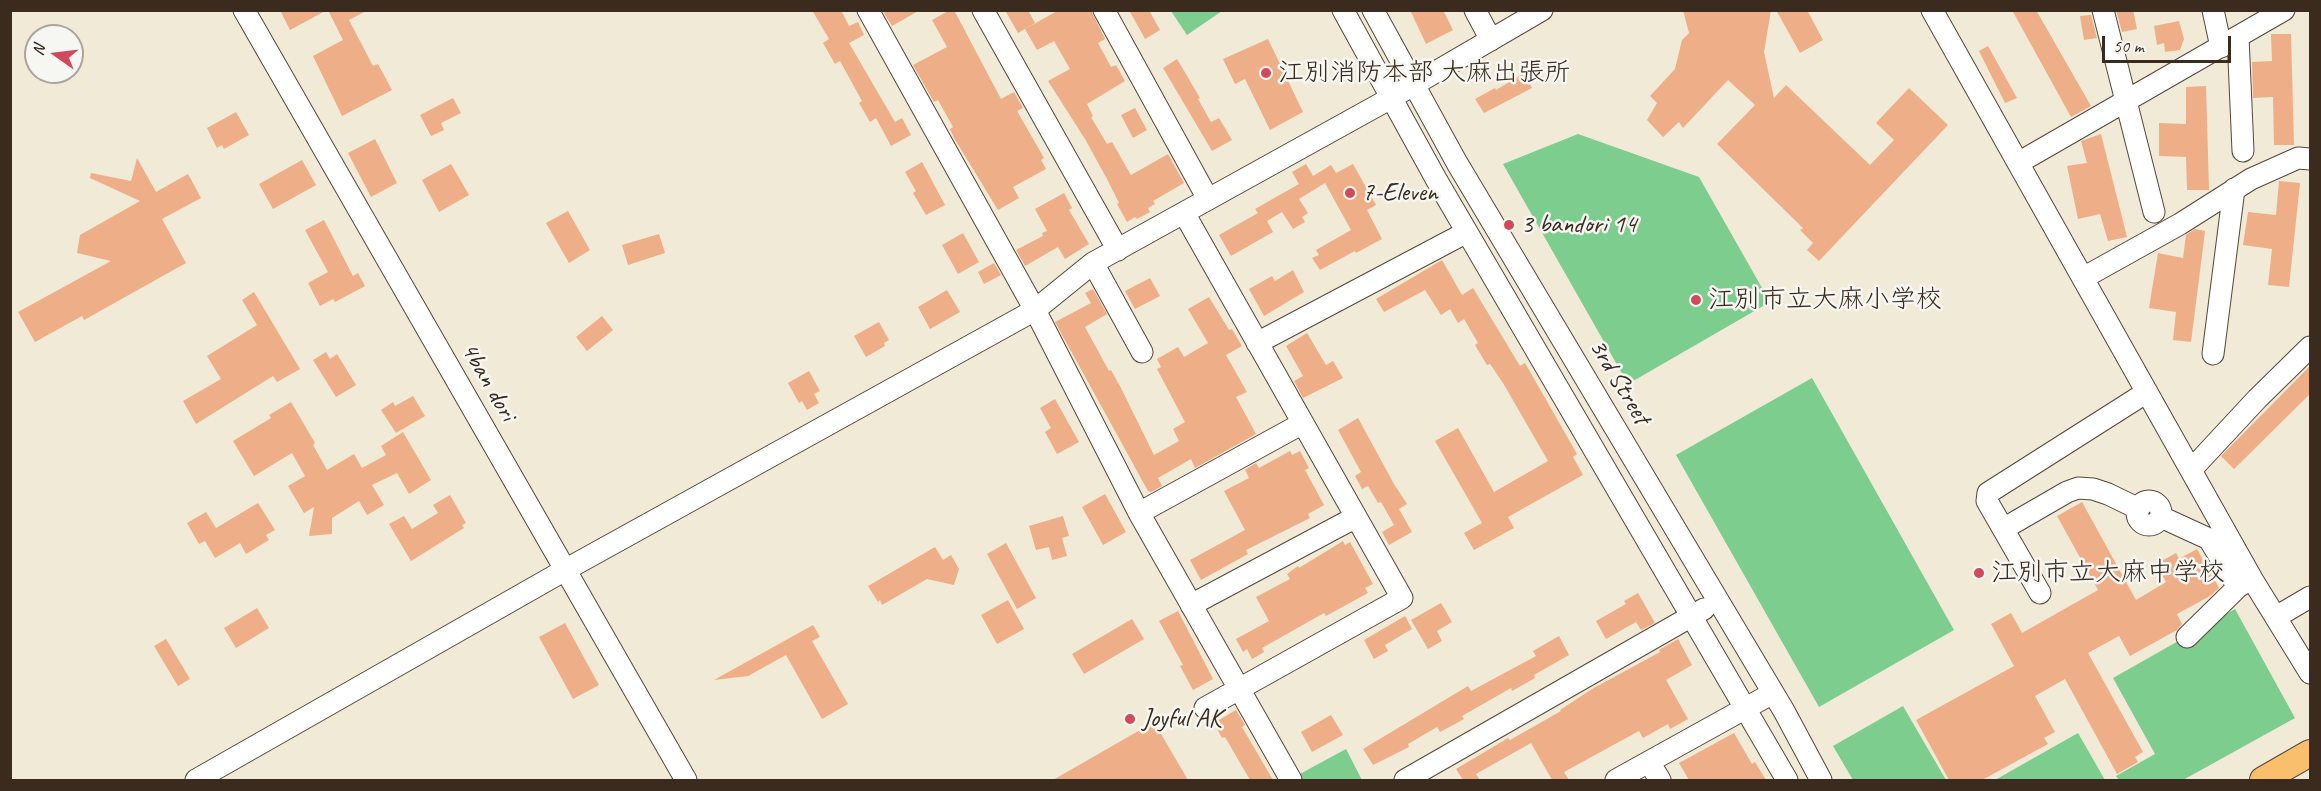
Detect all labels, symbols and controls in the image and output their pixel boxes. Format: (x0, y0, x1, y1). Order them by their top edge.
north arrow (24, 24, 84, 84)
scale bar (2105, 24, 2234, 62)
text: 50 m (2113, 35, 2144, 57)
text: N (28, 43, 49, 57)
place label: 江別消防本部 大麻出張所 (1278, 57, 1570, 89)
marker: 江別消防本部 大麻出張所 (1259, 66, 1273, 80)
place label: 7-Eleven (1362, 177, 1438, 209)
marker: 7-Eleven (1343, 186, 1357, 200)
place label: 3 bandori 14 (1521, 209, 1636, 241)
marker: 3 bandori 14 (1502, 218, 1516, 232)
place label: 江別市立大麻小学校 (1708, 284, 1942, 316)
marker: 江別市立大麻小学校 (1689, 293, 1703, 307)
street label: 3rd Street (1581, 334, 1657, 430)
street label: 4ban dori (453, 337, 523, 427)
place label: 江別市立大麻中学校 (1991, 557, 2225, 589)
marker: 江別市立大麻中学校 (1972, 566, 1986, 580)
place label: Joyful AK (1142, 703, 1221, 735)
marker: Joyful AK (1123, 712, 1137, 726)

